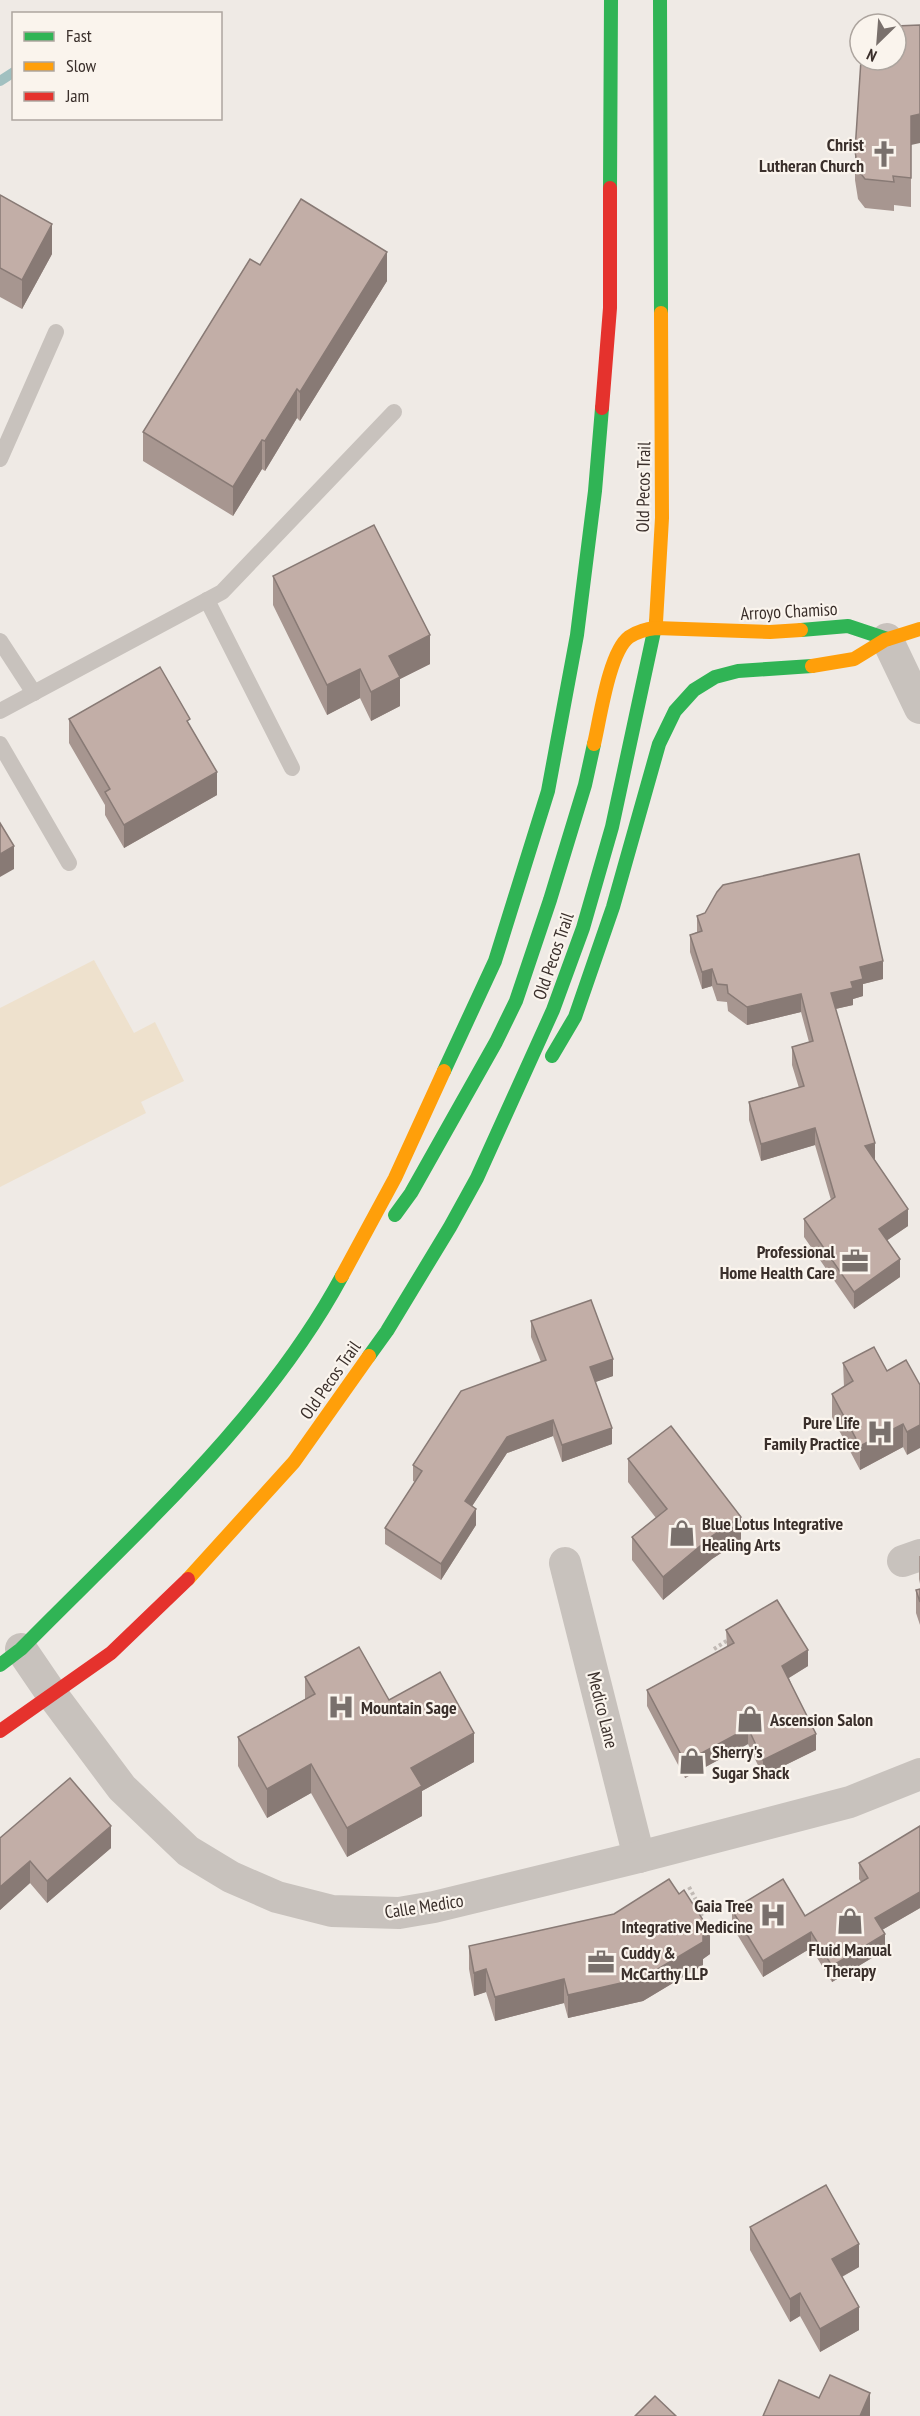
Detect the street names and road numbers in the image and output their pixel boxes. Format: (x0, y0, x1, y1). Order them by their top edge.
street label: Old Pecos Trail (631, 441, 655, 533)
street label: Arroyo Chamiso (740, 597, 838, 625)
street label: Old Pecos Trail (527, 909, 579, 1003)
street label: Old Pecos Trail (295, 1336, 366, 1424)
street label: Medico Lane (582, 1669, 624, 1751)
street label: Calle Medico (383, 1888, 465, 1924)

